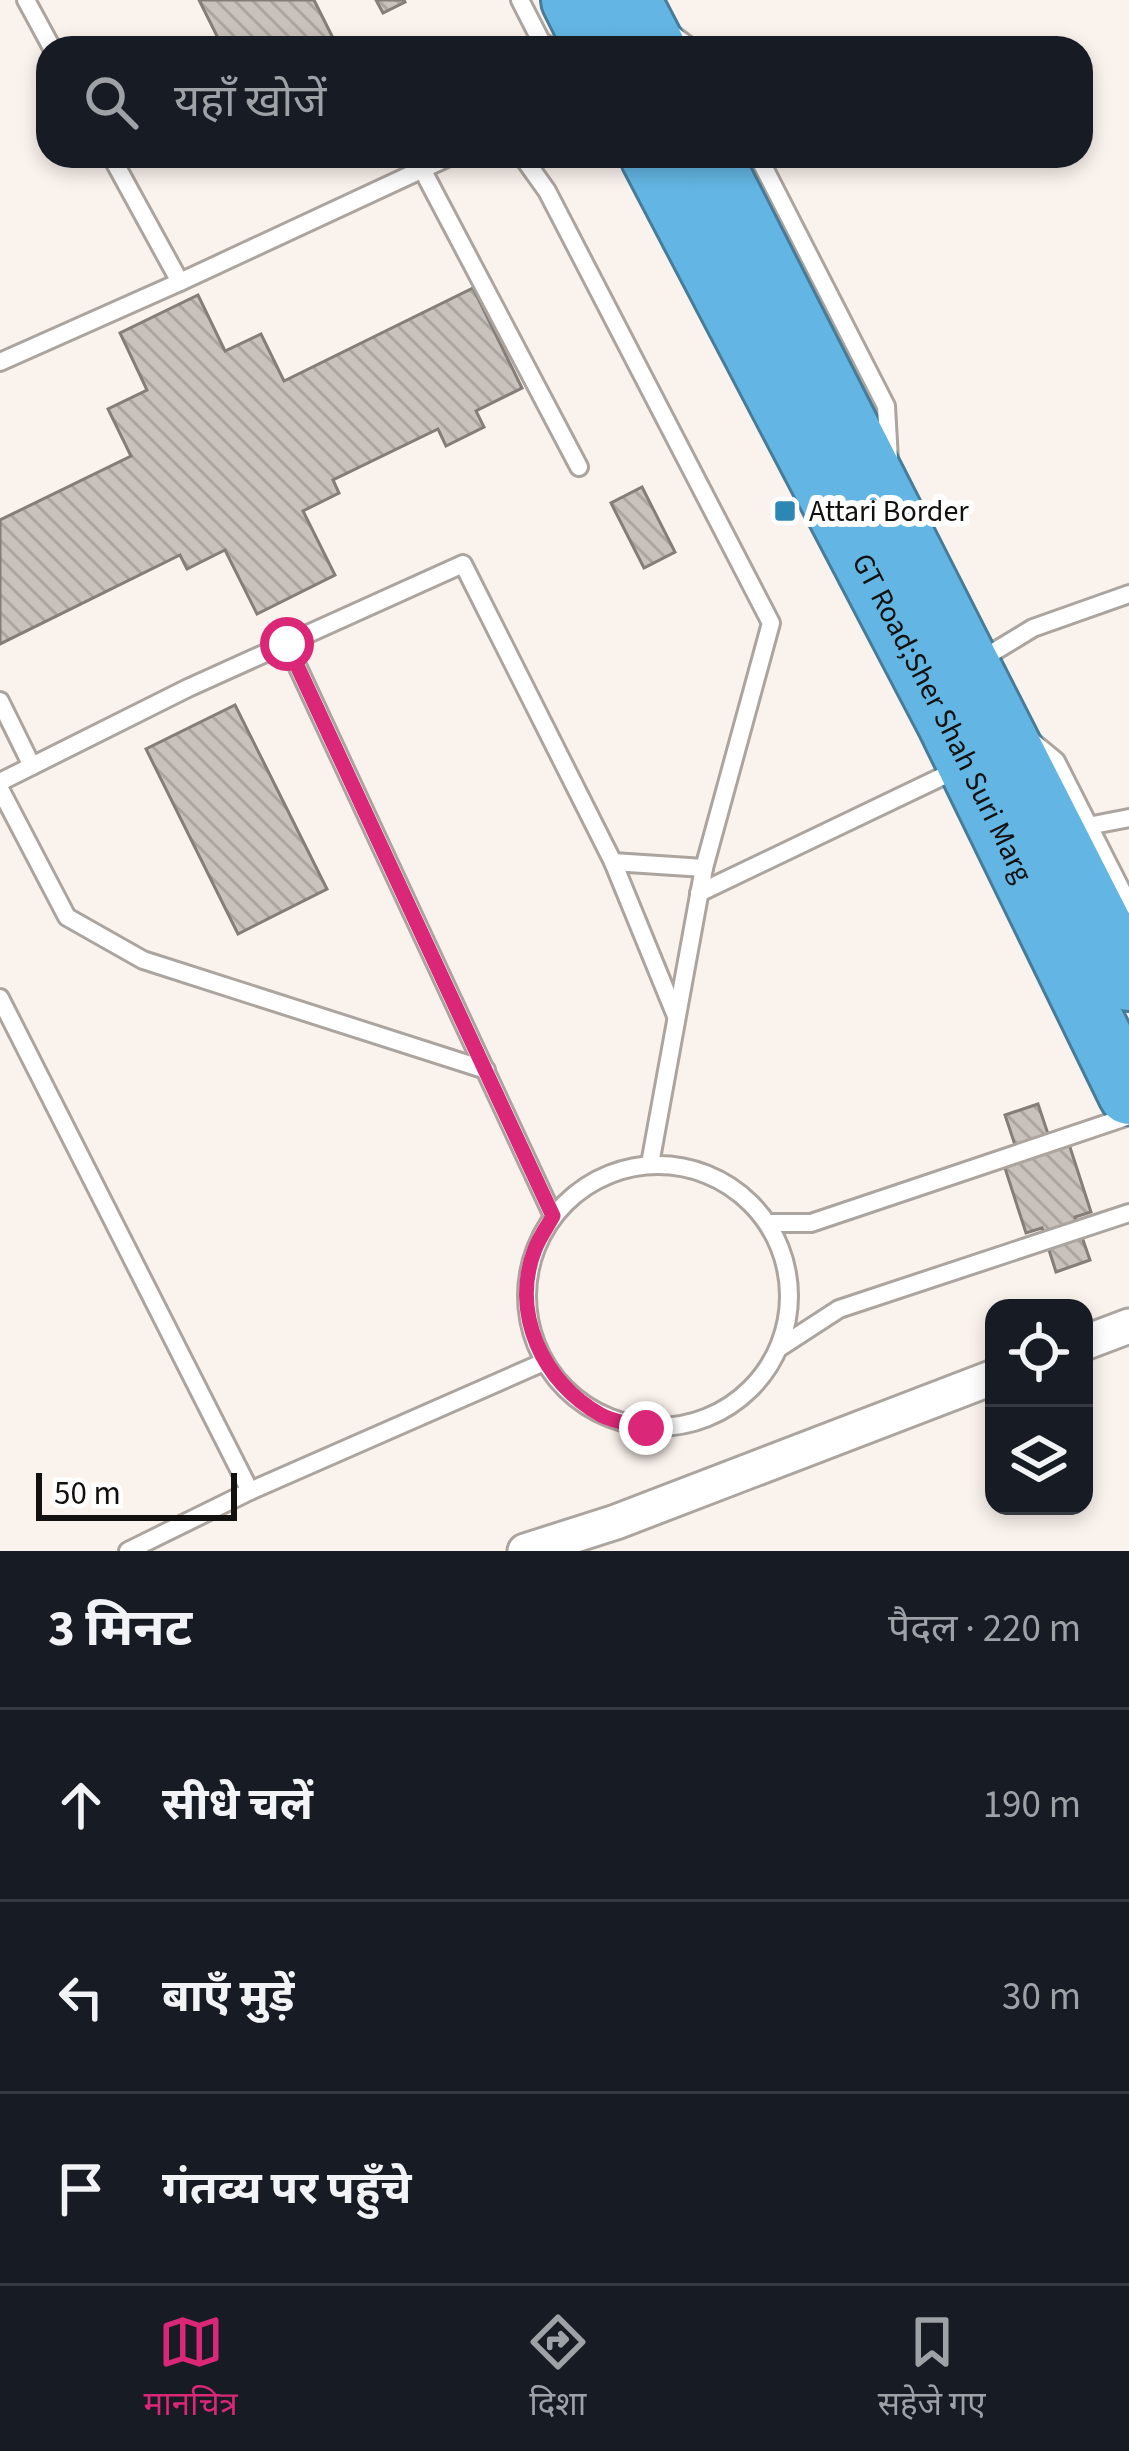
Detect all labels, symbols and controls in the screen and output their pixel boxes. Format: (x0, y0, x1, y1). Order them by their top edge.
search box (36, 36, 1093, 168)
icon: search (78, 69, 144, 135)
text: यहाँ खोजें (174, 70, 327, 134)
place label: Attari Border (809, 490, 969, 533)
marker: Attari Border (772, 498, 798, 524)
street label: GT Road;Sher Shah Suri Marg (841, 546, 1044, 890)
route start (260, 617, 314, 671)
map controls (985, 1299, 1093, 1515)
button: locate (985, 1299, 1093, 1407)
route end (619, 1401, 673, 1455)
button: layers (985, 1407, 1093, 1515)
scale bar (36, 1467, 237, 1520)
text: 50 m (54, 1470, 121, 1517)
text: 3 मिनट (48, 1593, 192, 1665)
text: पैदल · 220 m (888, 1601, 1081, 1657)
icon: ahead (48, 1772, 114, 1838)
text: सीधे चलें (162, 1773, 313, 1837)
text: 190 m (983, 1777, 1081, 1833)
icon: left (48, 1964, 114, 2030)
text: बाएँ मुड़ें (162, 1965, 294, 2029)
text: 30 m (1002, 1969, 1081, 2025)
icon: arrive (48, 2156, 114, 2222)
text: गंतव्य पर पहुँचे (162, 2157, 411, 2221)
tab: मानचित्र (143, 2309, 238, 2428)
tab: दिशा (525, 2309, 591, 2428)
tab: सहेजे गए (878, 2309, 986, 2428)

